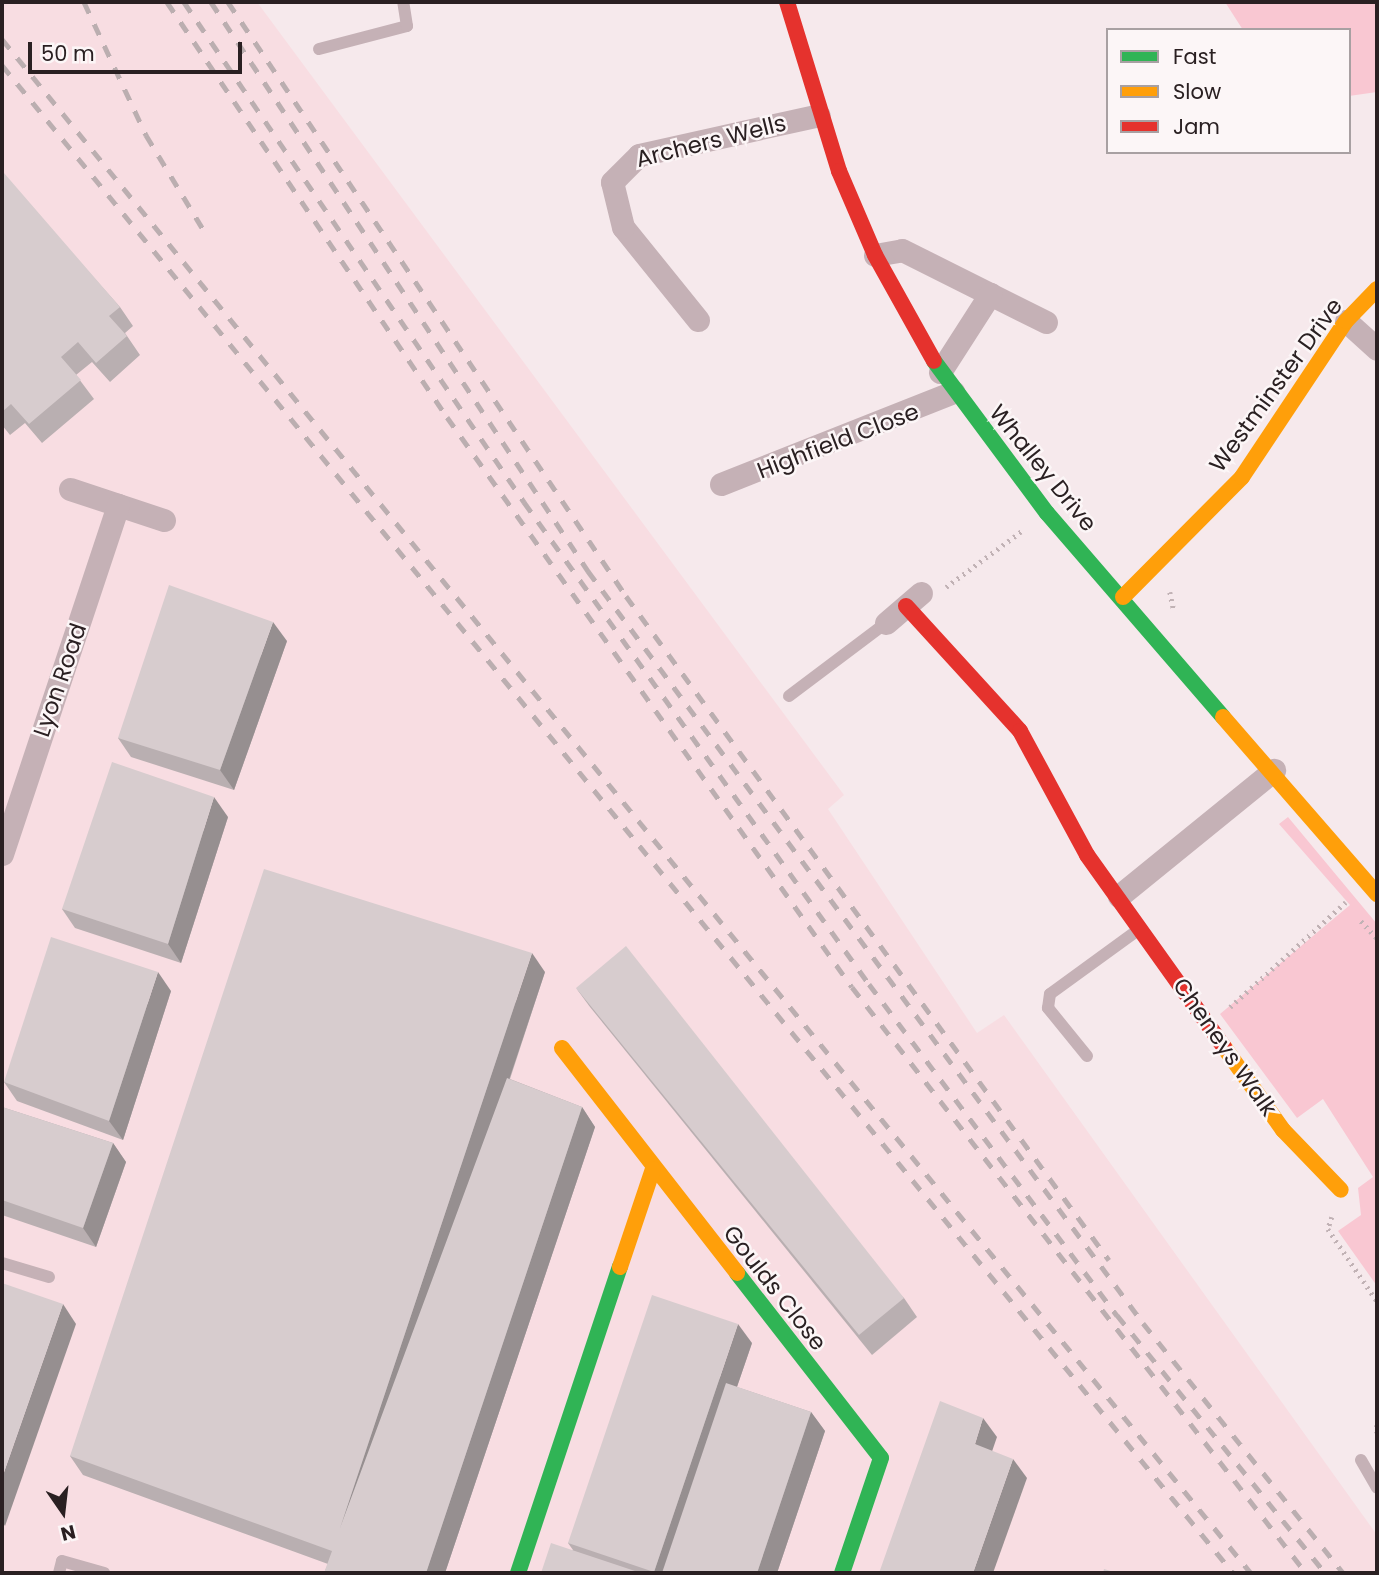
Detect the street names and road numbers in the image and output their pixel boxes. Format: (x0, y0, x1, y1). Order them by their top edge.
street label: Archers Wells (633, 109, 789, 173)
street label: Westminster Drive (1204, 293, 1348, 477)
street label: Highfield Close (753, 397, 923, 485)
street label: Whalley Drive (983, 399, 1103, 537)
street label: Lyon Road (28, 620, 92, 740)
street label: Cheneys Walk (1167, 973, 1283, 1121)
street label: Goulds Close (718, 1220, 832, 1356)

